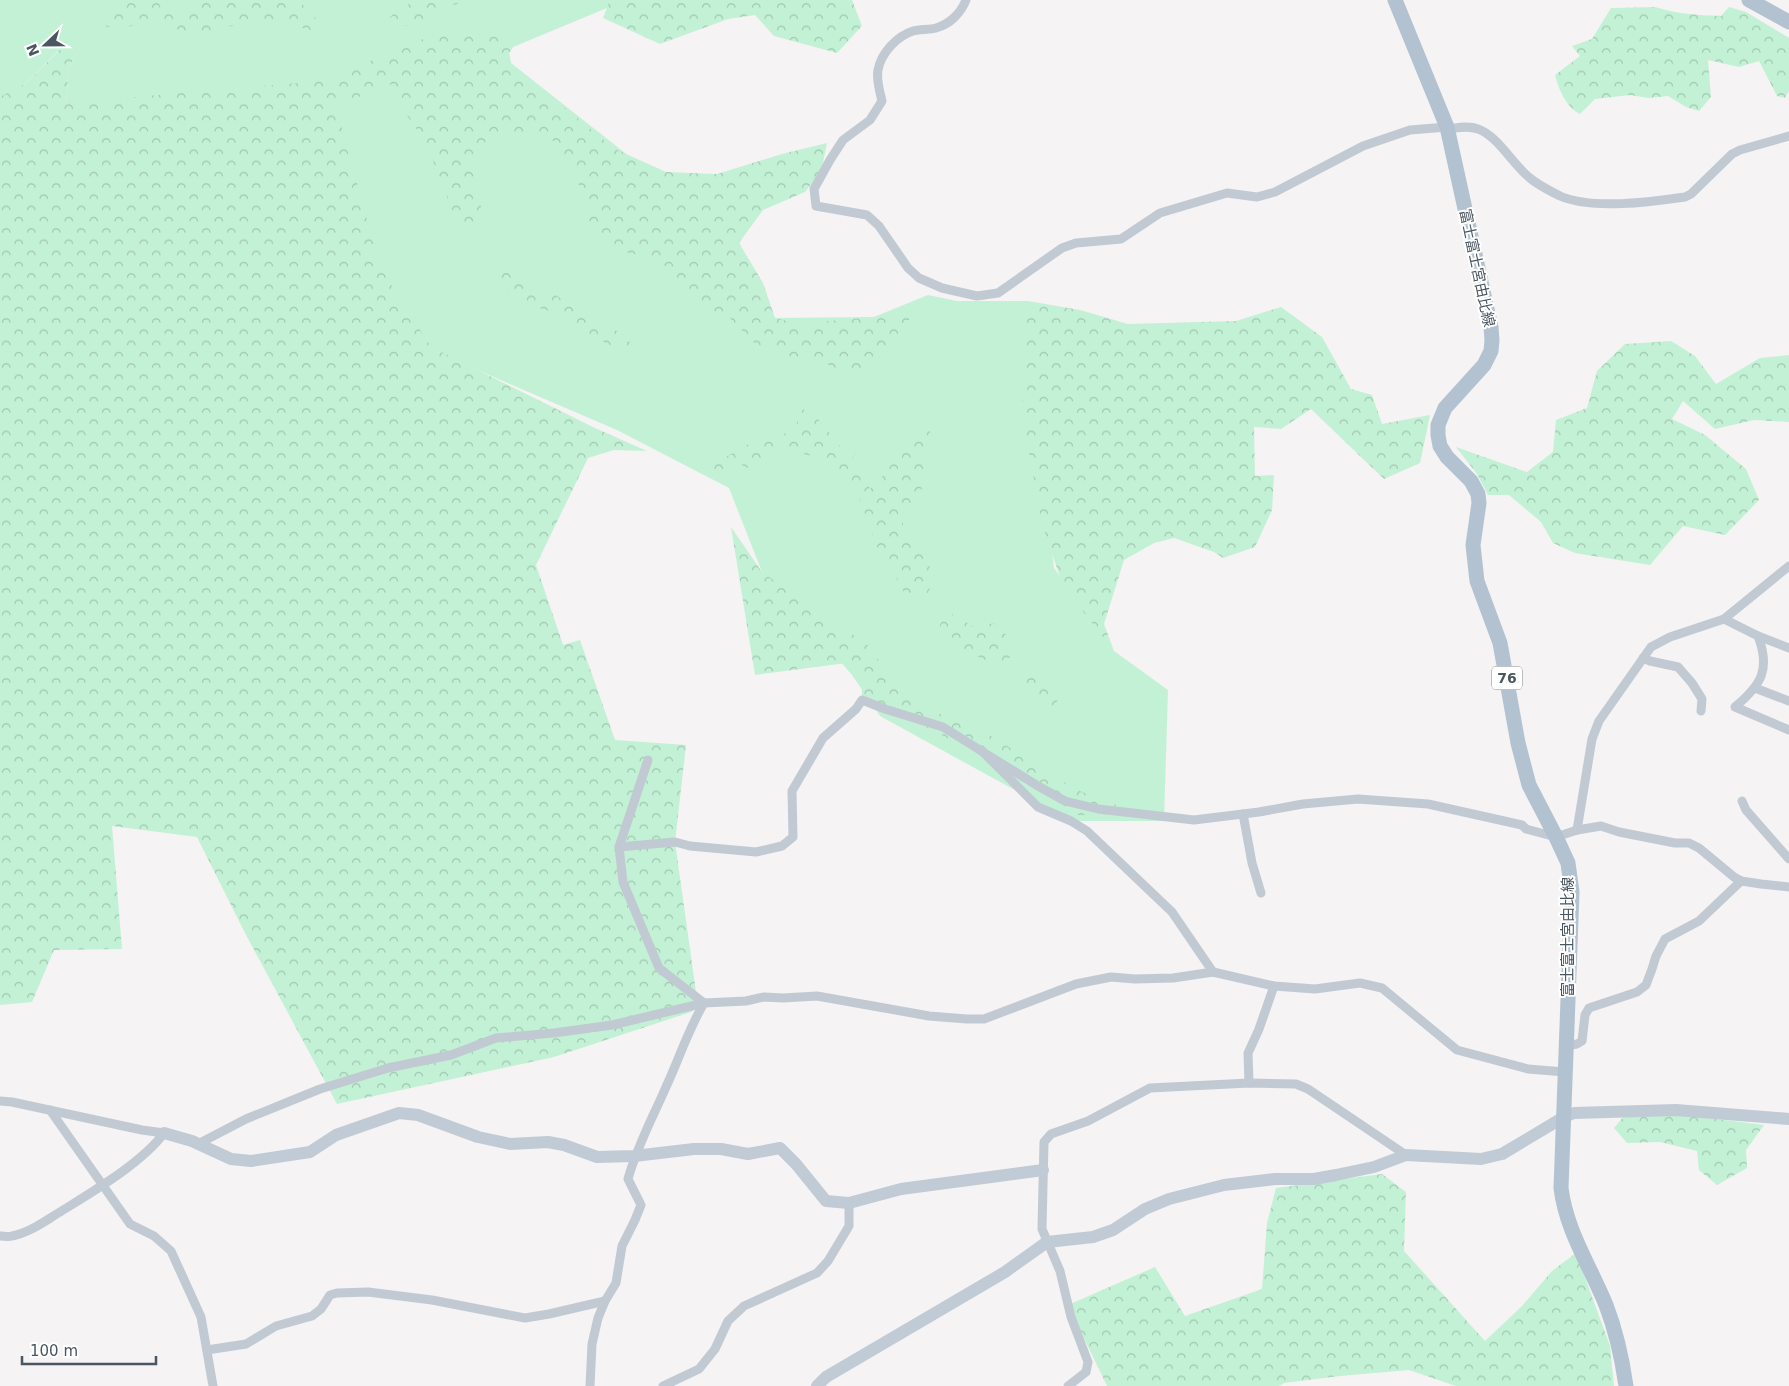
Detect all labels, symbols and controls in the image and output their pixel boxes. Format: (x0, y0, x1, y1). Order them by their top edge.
north arrow (20, 20, 70, 70)
text: N (23, 41, 43, 58)
street label: 富士富士宮由比線 (1456, 207, 1498, 329)
road number: 76 (1492, 666, 1522, 690)
street label: 富士富士宮由比線 (1559, 877, 1577, 997)
scale bar (22, 1334, 156, 1366)
text: 100 m (30, 1342, 78, 1360)

